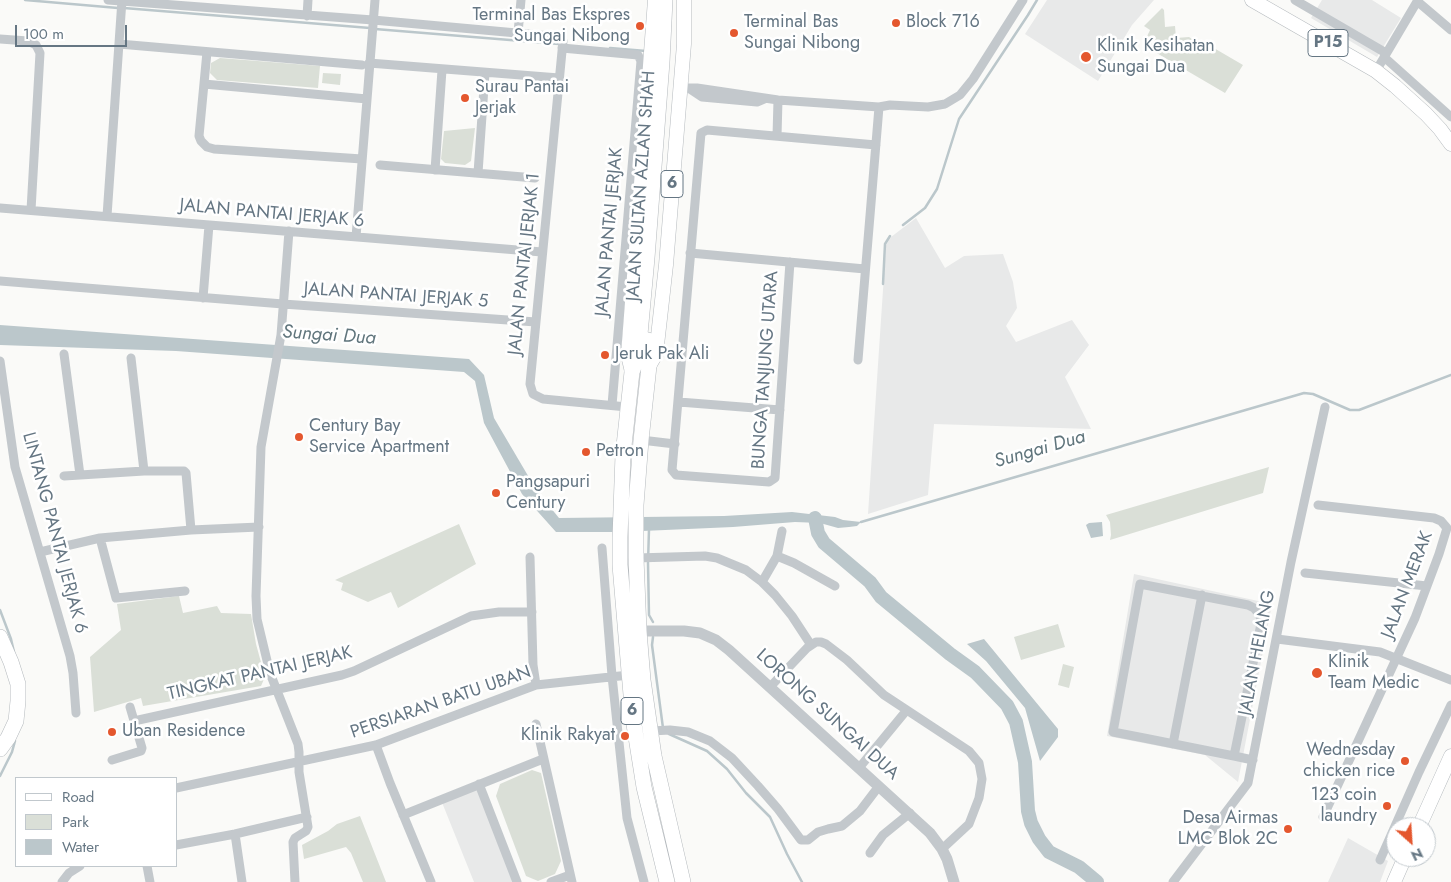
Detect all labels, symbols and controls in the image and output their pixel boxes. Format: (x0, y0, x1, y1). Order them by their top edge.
place label: Terminal Bas Ekspres Sungai Nibong (473, 5, 630, 48)
place label: Terminal Bas Sungai Nibong (744, 12, 860, 54)
place label: Block 716 (906, 12, 980, 34)
scale bar (18, 15, 130, 47)
marker: Block 716 (890, 17, 902, 29)
marker: Terminal Bas Ekspres Sungai Nibong (634, 20, 646, 32)
text: 100 m (23, 23, 64, 45)
marker: Terminal Bas Sungai Nibong (728, 27, 740, 39)
road number: P15 (1308, 29, 1348, 56)
place label: Klinik Kesihatan Sungai Dua (1097, 36, 1215, 78)
marker: Klinik Kesihatan Sungai Dua (1079, 50, 1093, 64)
street label: JALAN SULTAN AZLAN SHAH (623, 70, 661, 302)
place label: Surau Pantai Jerjak (475, 77, 569, 120)
marker: Surau Pantai Jerjak (459, 92, 471, 104)
street label: JALAN PANTAI JERJAK (592, 147, 628, 317)
road number: 6 (661, 170, 683, 198)
street label: JALAN PANTAI JERJAK 1 (505, 172, 545, 356)
street label: JALAN PANTAI JERJAK 6 (179, 195, 365, 233)
street label: BUNGA TANJUNG UTARA (748, 270, 784, 470)
street label: JALAN PANTAI JERJAK 5 (303, 279, 489, 313)
water label: Sungai Dua (281, 321, 377, 351)
place label: Jeruk Pak Ali (615, 344, 710, 366)
marker: Jeruk Pak Ali (599, 349, 611, 361)
place label: Century Bay Service Apartment (309, 416, 449, 458)
water label: Sungai Dua (992, 426, 1088, 474)
street label: LINTANG PANTAI JERJAK 6 (17, 430, 91, 636)
marker: Century Bay Service Apartment (293, 431, 305, 443)
place label: Petron (596, 441, 644, 463)
marker: Petron (580, 446, 592, 458)
place label: Pangsapuri Century (506, 472, 590, 514)
marker: Pangsapuri Century (490, 487, 502, 499)
street label: JALAN MERAK (1378, 529, 1438, 641)
street label: JALAN HELANG (1235, 588, 1281, 718)
street label: TINGKAT PANTAI JERJAK (166, 642, 354, 706)
street label: LORONG SUNGAI DUA (751, 645, 903, 785)
place label: Klinik Team Medic (1328, 652, 1419, 694)
street label: PERSIARAN BATU UBAN (348, 662, 534, 744)
marker: Klinik Team Medic (1310, 666, 1324, 680)
road number: 6 (621, 698, 643, 724)
place label: Uban Residence (122, 721, 245, 743)
place label: Klinik Rakyat (521, 725, 615, 747)
marker: Uban Residence (106, 726, 118, 738)
marker: Klinik Rakyat (619, 730, 631, 742)
place label: Wednesday chicken rice (1303, 740, 1395, 782)
marker: Wednesday chicken rice (1399, 755, 1411, 767)
legend (15, 777, 178, 867)
place label: 123 coin laundry (1311, 785, 1377, 828)
text: Road (62, 786, 94, 808)
marker: 123 coin laundry (1381, 800, 1393, 812)
place label: Desa Airmas LMC Blok 2C (1178, 808, 1278, 851)
text: Park (62, 811, 89, 833)
north arrow (1386, 817, 1436, 867)
marker: Desa Airmas LMC Blok 2C (1282, 823, 1294, 835)
text: Water (62, 836, 99, 858)
text: N (1408, 843, 1427, 866)

